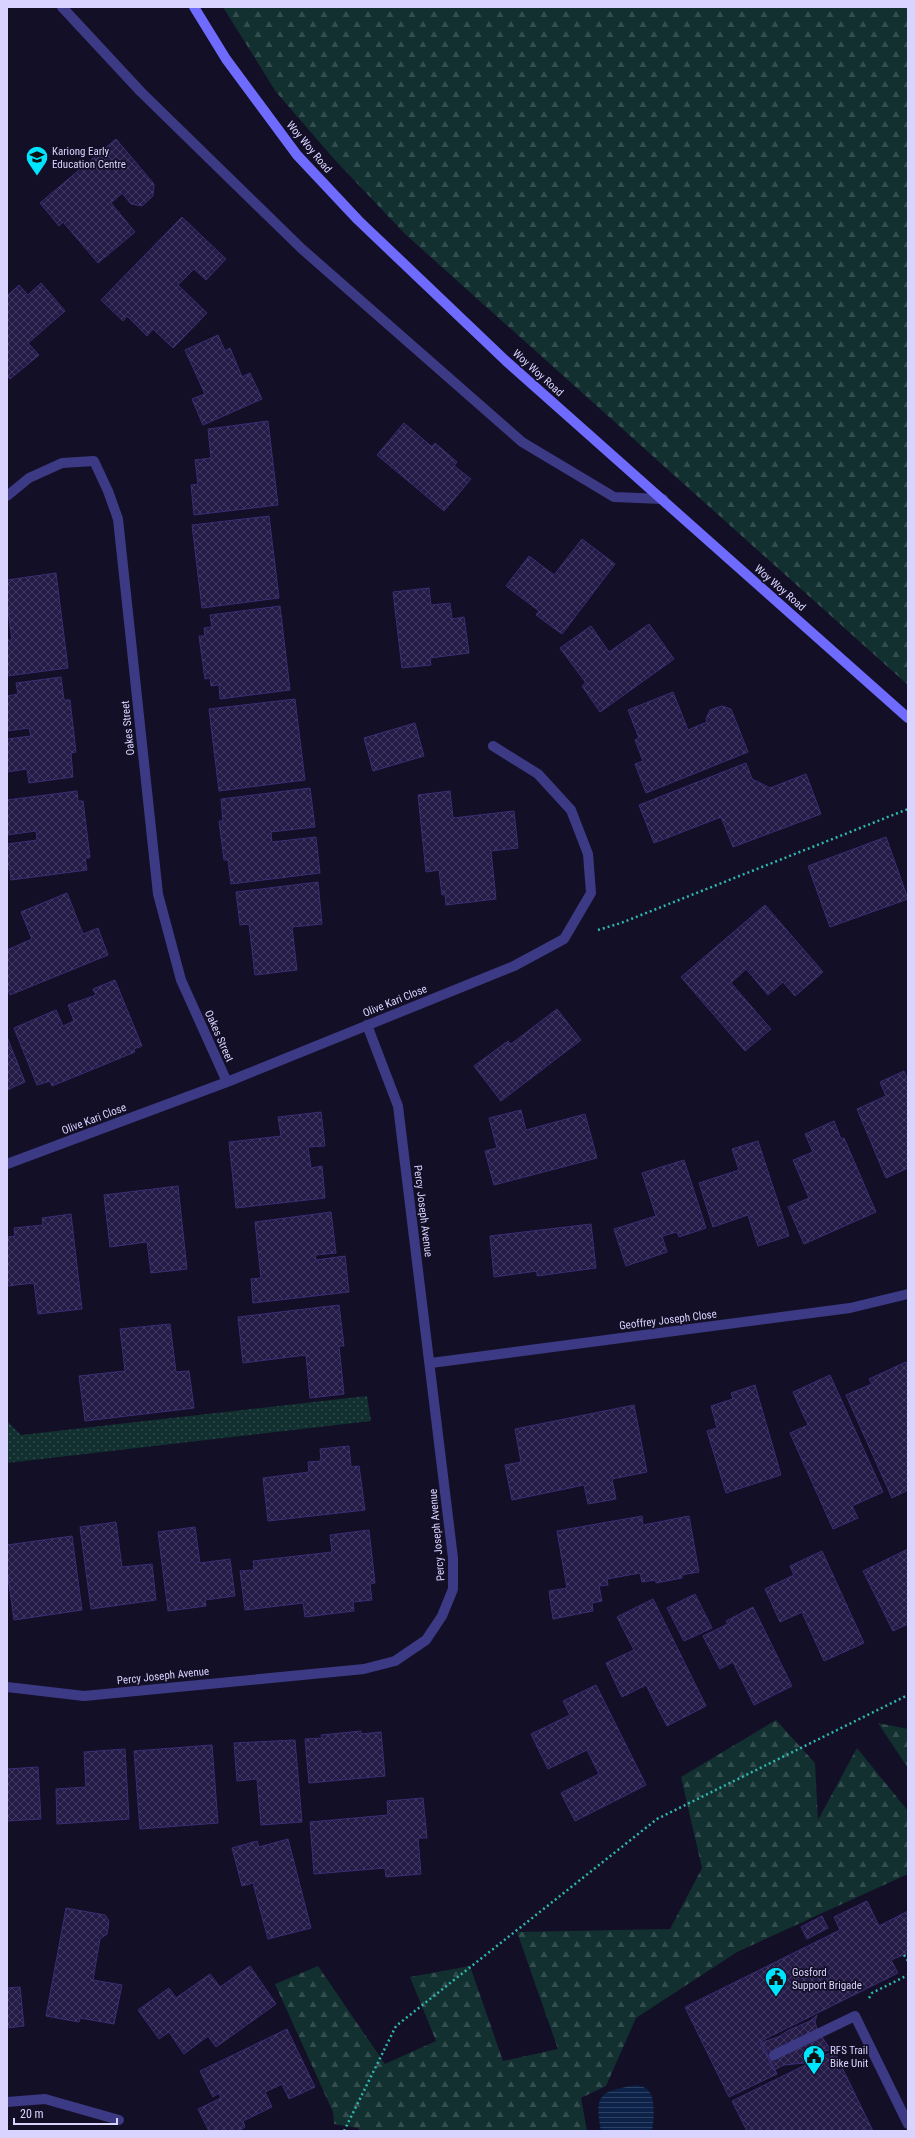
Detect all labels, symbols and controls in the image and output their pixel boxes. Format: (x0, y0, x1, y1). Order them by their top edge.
street label: Woy Woy Road (284, 118, 334, 176)
school or university icon: Kariong Early Education Centre (24, 144, 50, 177)
place label: Kariong Early Education Centre (52, 145, 126, 171)
street label: Woy Woy Road (510, 347, 566, 399)
street label: Woy Woy Road (752, 562, 808, 614)
street label: Oakes Street (119, 700, 137, 756)
street label: Olive Kari Close (361, 982, 429, 1020)
street label: Oakes Street (202, 1008, 236, 1064)
street label: Olive Kari Close (60, 1101, 128, 1137)
street label: Percy Joseph Avenue (411, 1164, 435, 1258)
street label: Geoffrey Joseph Close (618, 1308, 718, 1332)
street label: Percy Joseph Avenue (426, 1488, 448, 1582)
street label: Percy Joseph Avenue (116, 1665, 210, 1687)
public building icon: Gosford Support Brigade (763, 1965, 789, 1998)
place label: Gosford Support Brigade (792, 1966, 862, 1992)
public building icon: RFS Trail Bike Unit (801, 2043, 827, 2076)
place label: RFS Trail Bike Unit (830, 2044, 868, 2070)
scale bar (14, 2100, 117, 2126)
text: 20 m (20, 2107, 44, 2121)

